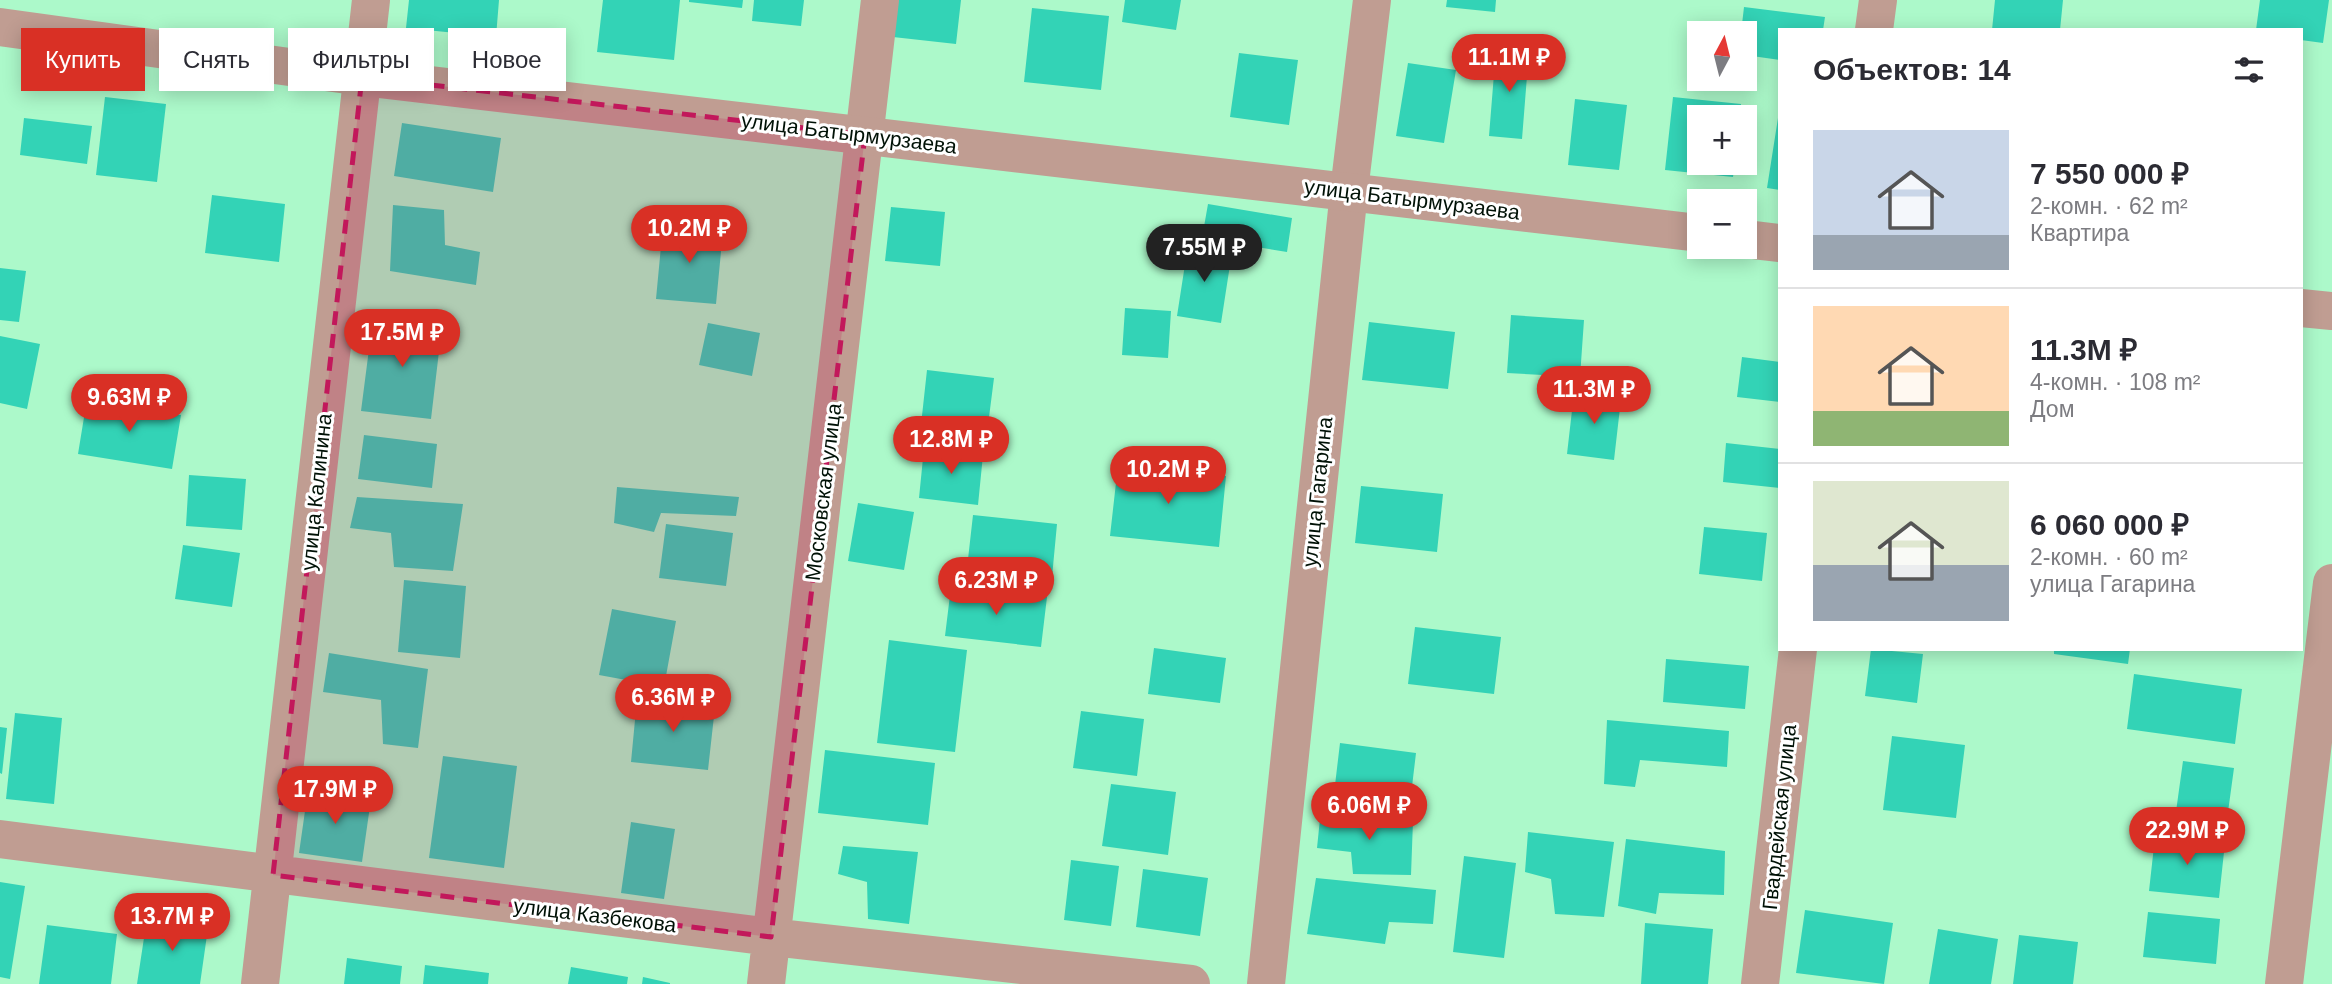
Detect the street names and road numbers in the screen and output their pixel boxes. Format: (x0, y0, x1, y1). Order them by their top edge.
street label: улица Батырмурзаева (740, 108, 958, 158)
street label: улица Батырмурзаева (1303, 174, 1521, 224)
street label: Московская улица (801, 402, 845, 582)
street label: улица Калинина (296, 412, 336, 572)
street label: улица Гагарина (1298, 415, 1336, 568)
street label: Гвардейская улица (1758, 723, 1800, 911)
street label: улица Казбекова (512, 894, 678, 936)

